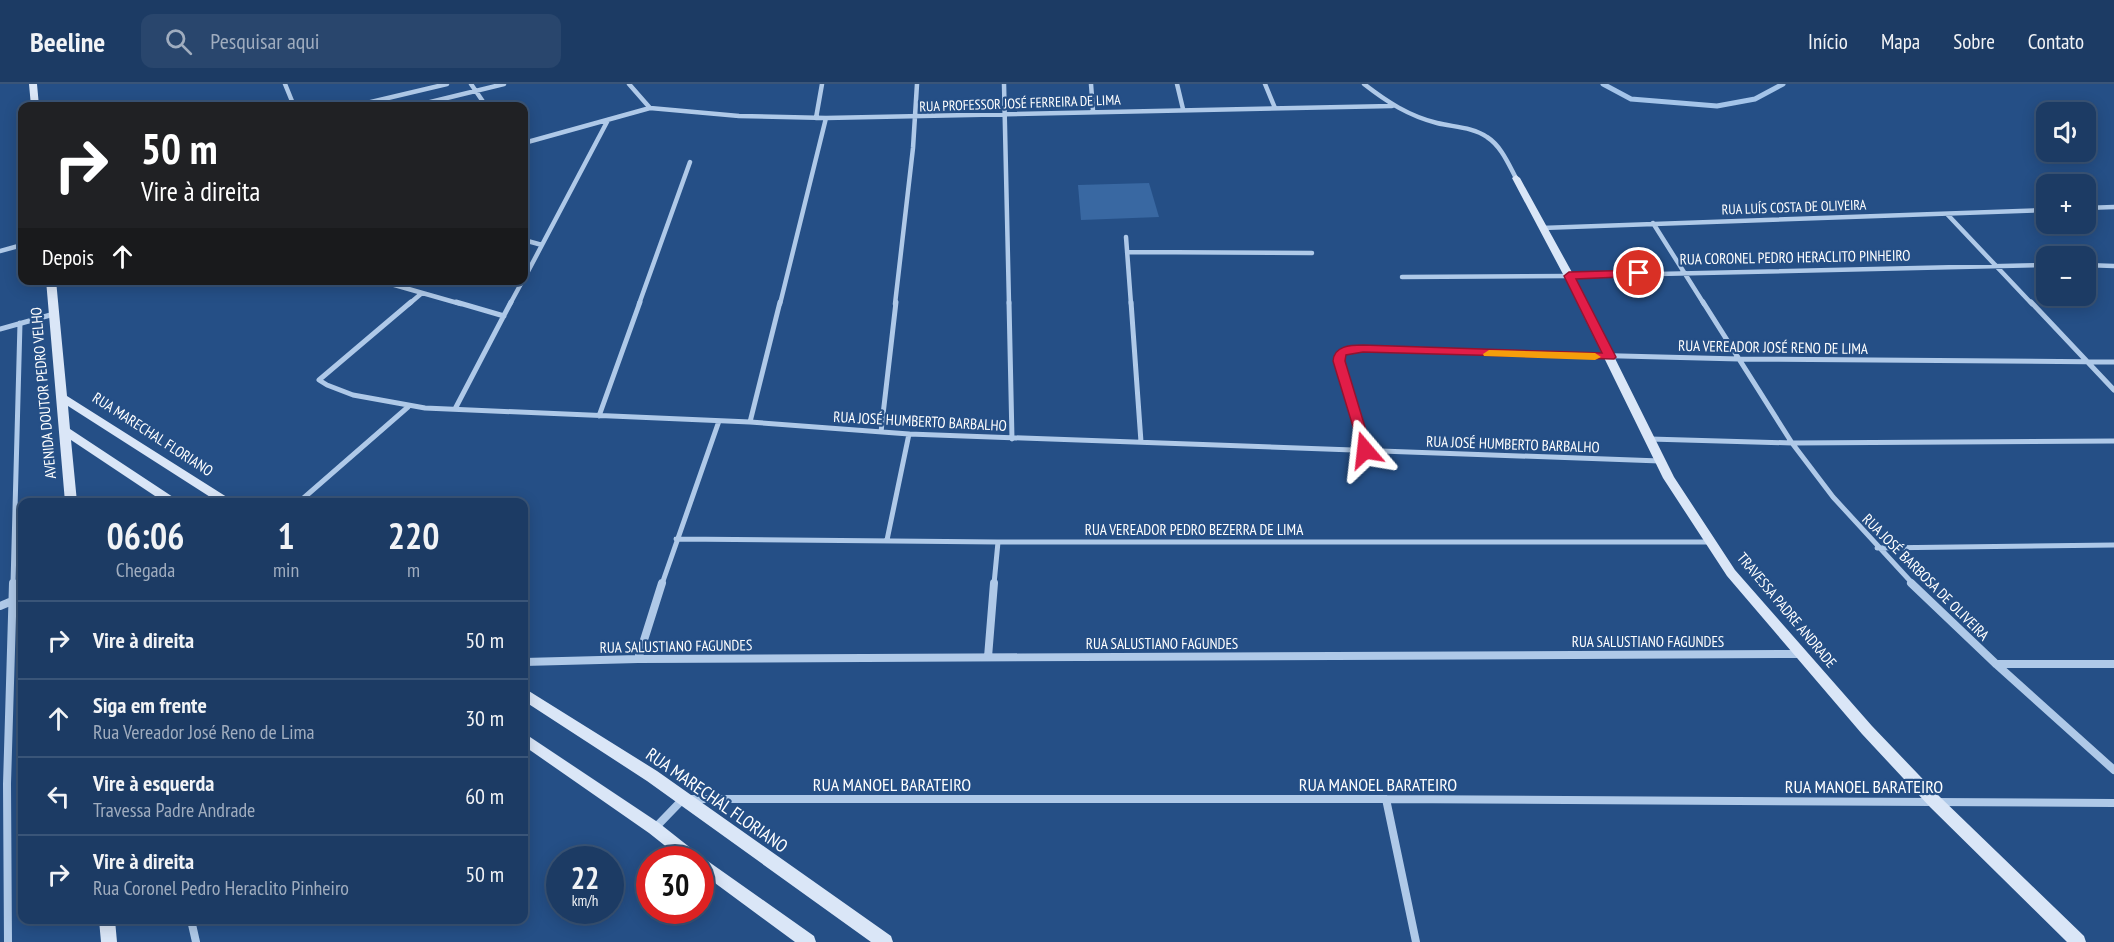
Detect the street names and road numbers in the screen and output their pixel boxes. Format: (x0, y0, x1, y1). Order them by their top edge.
street label: RUA PROFESSOR JOSÉ FERREIRA DE LIMA (919, 90, 1121, 116)
street label: RUA LUÍS COSTA DE OLIVEIRA (1721, 195, 1867, 219)
street label: RUA CORONEL PEDRO HERACLITO PINHEIRO (1679, 245, 1911, 269)
street label: AVENIDA DOUTOR PEDRO VELHO (26, 306, 60, 480)
street label: RUA VEREADOR JOSÉ RENO DE LIMA (1678, 336, 1869, 358)
street label: RUA MARECHAL FLORIANO (89, 388, 217, 480)
street label: RUA JOSÉ HUMBERTO BARBALHO (833, 407, 1007, 435)
street label: RUA JOSÉ HUMBERTO BARBALHO (1426, 431, 1600, 457)
street label: RUA JOSÉ BARBOSA DE OLIVEIRA (1859, 510, 1994, 645)
street label: RUA VEREADOR PEDRO BEZERRA DE LIMA (1085, 520, 1304, 539)
street label: TRAVESSA PADRE ANDRADE (1733, 548, 1841, 672)
street label: RUA SALUSTIANO FAGUNDES (1572, 632, 1724, 651)
street label: RUA SALUSTIANO FAGUNDES (1086, 634, 1238, 653)
street label: RUA SALUSTIANO FAGUNDES (600, 635, 752, 657)
street label: RUA MARECHAL FLORIANO (642, 742, 792, 858)
street label: RUA MANOEL BARATEIRO (813, 773, 971, 796)
street label: RUA MANOEL BARATEIRO (1299, 773, 1457, 796)
street label: RUA MANOEL BARATEIRO (1785, 775, 1943, 798)

